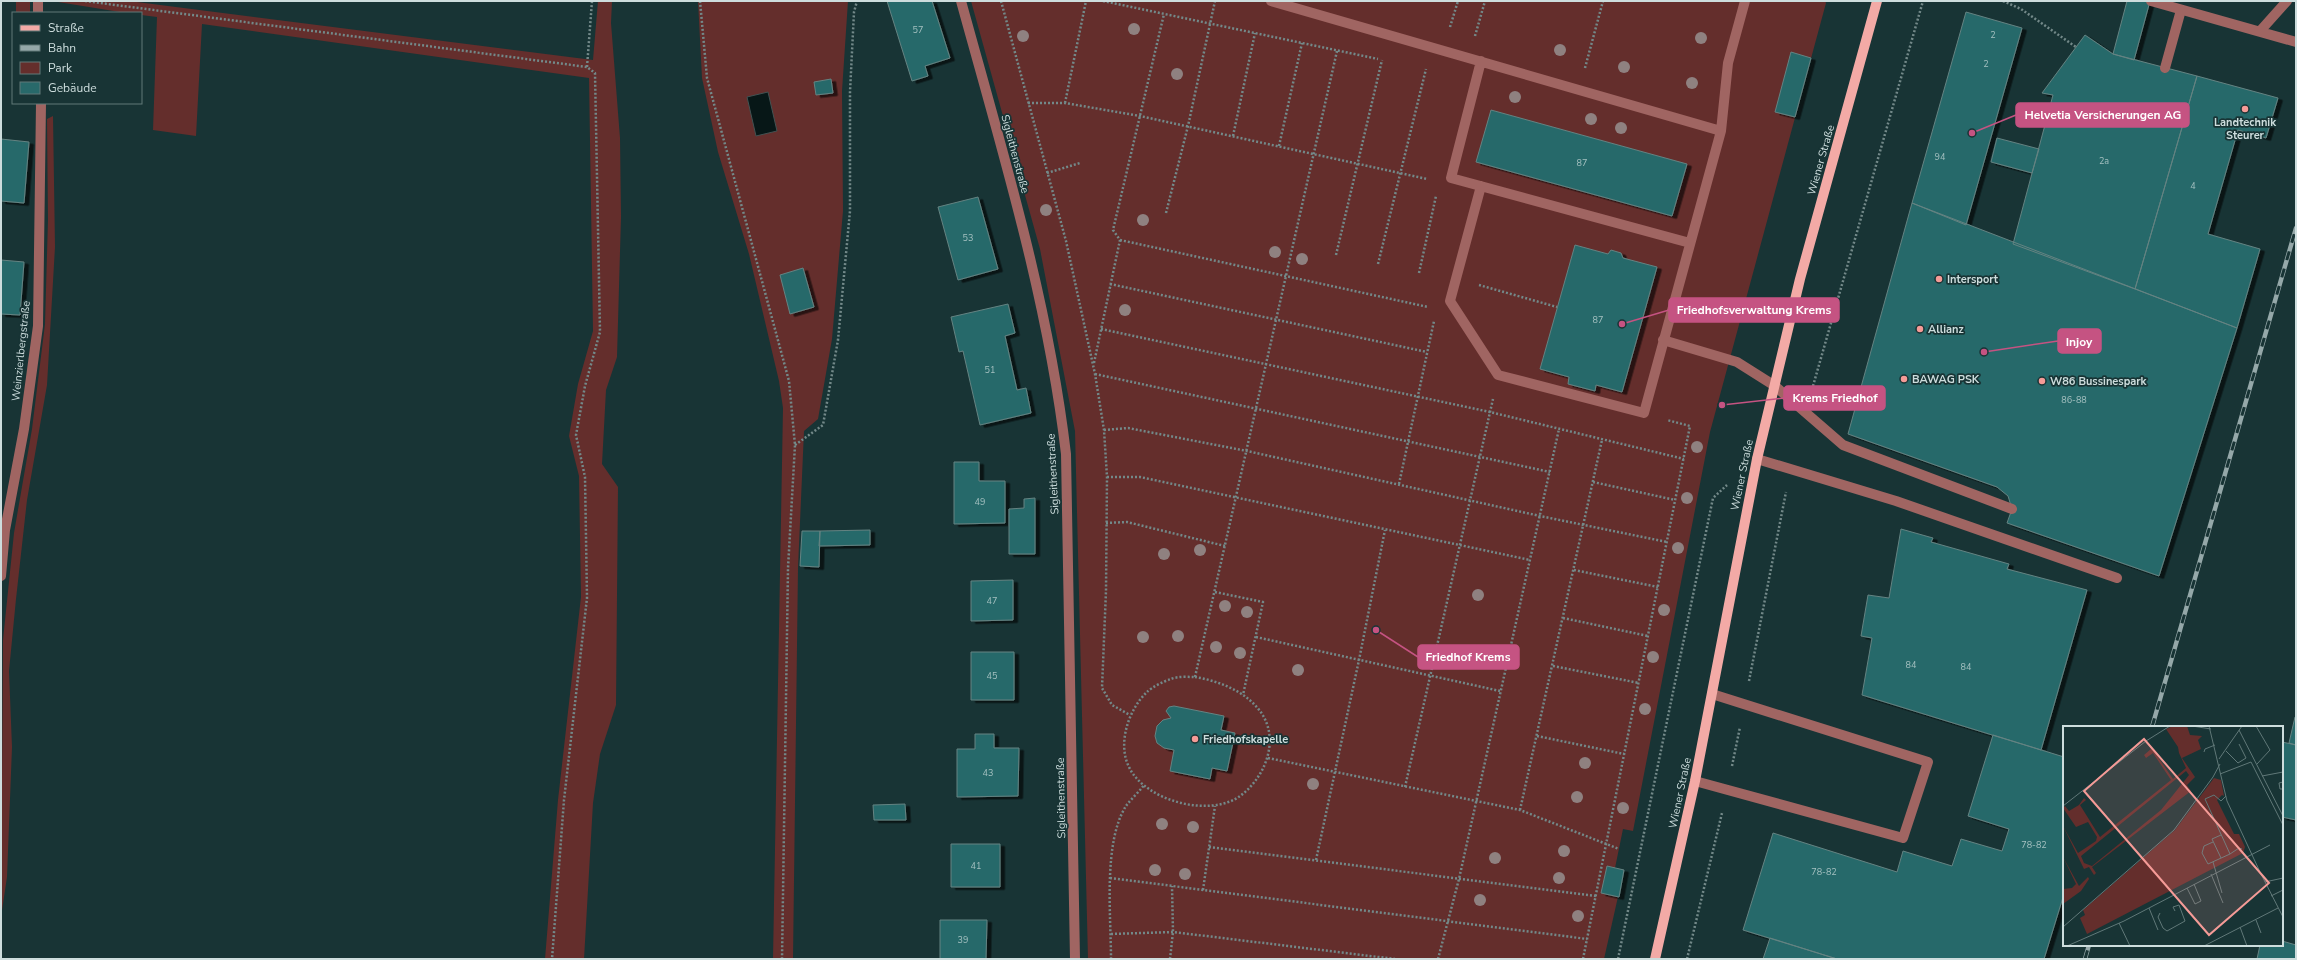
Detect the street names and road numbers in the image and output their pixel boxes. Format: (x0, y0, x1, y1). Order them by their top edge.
street label: Sigleithenstraße (997, 113, 1033, 195)
street label: Wiener Straße (1804, 123, 1838, 197)
street label: Weinzierlbergstraße (8, 300, 34, 402)
street label: Sigleithenstraße (1043, 433, 1063, 515)
street label: Wiener Straße (1727, 438, 1757, 512)
street label: Wiener Straße (1665, 756, 1695, 830)
street label: Sigleithenstraße (1053, 757, 1069, 839)

